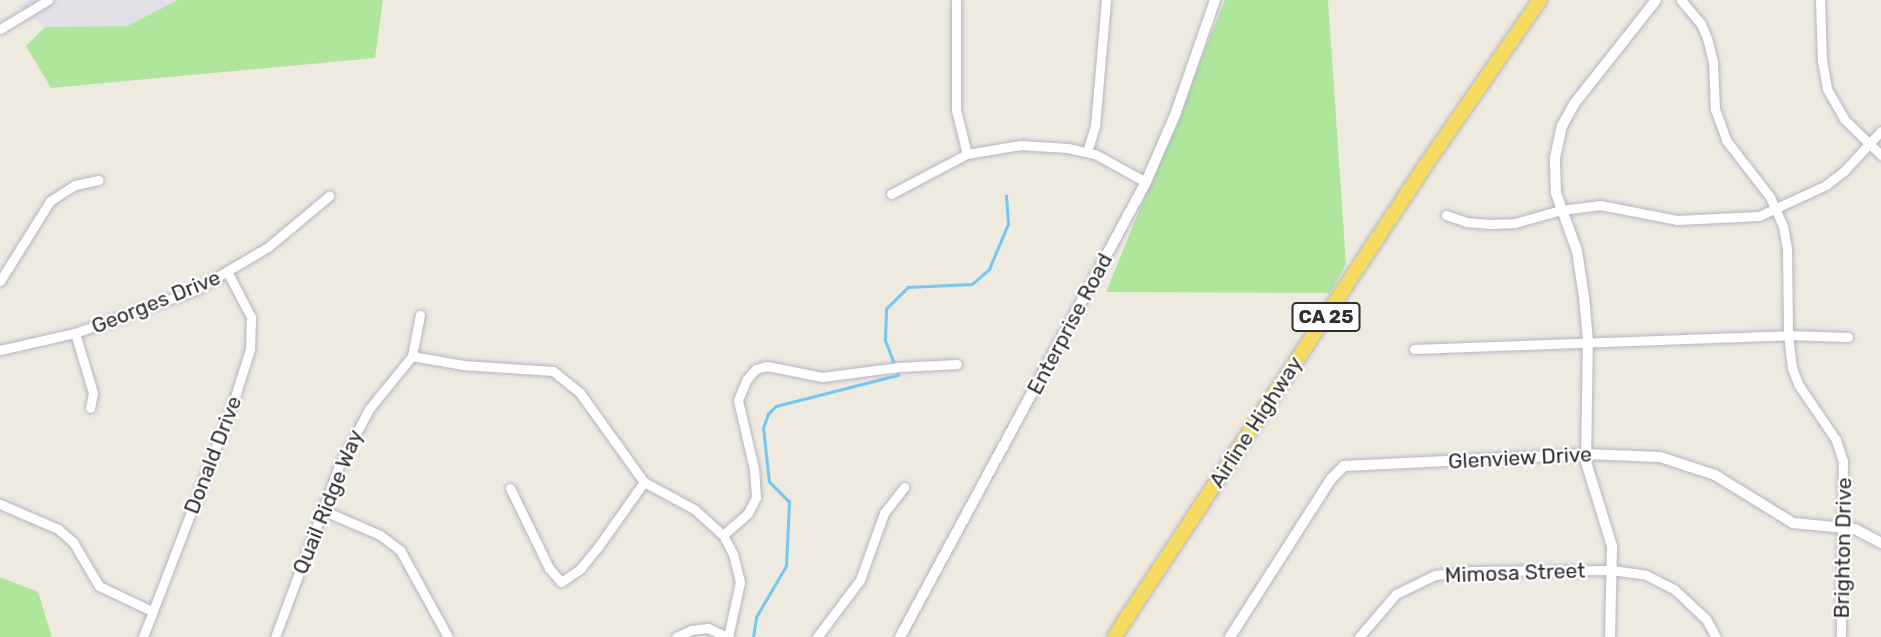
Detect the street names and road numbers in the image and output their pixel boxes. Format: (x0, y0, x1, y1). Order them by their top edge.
street label: Enterprise Road (1022, 249, 1118, 399)
street label: Georges Drive (88, 265, 224, 339)
road number: CA 25 (1291, 302, 1361, 332)
street label: Airline Highway (1204, 352, 1308, 492)
street label: Donald Drive (179, 393, 247, 517)
street label: Quail Ridge Way (287, 426, 369, 578)
street label: Glenview Drive (1447, 442, 1593, 474)
street label: Brighton Drive (1829, 477, 1857, 619)
street label: Mimosa Street (1444, 558, 1586, 588)

